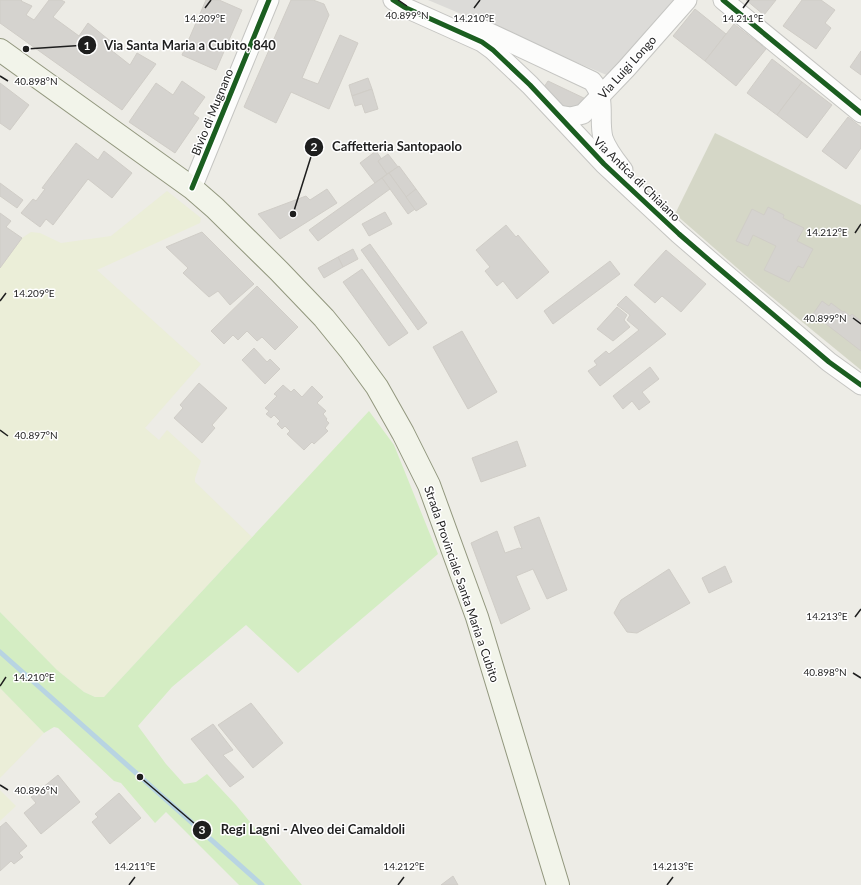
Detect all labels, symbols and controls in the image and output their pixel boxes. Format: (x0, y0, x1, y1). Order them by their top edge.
text: 40.899°N (385, 9, 429, 21)
text: 14.209°E (184, 12, 226, 24)
text: 14.210°E (453, 12, 495, 24)
text: 14.211°E (722, 12, 764, 24)
street label: Via Luigi Longo (595, 32, 659, 102)
callout: Via Santa Maria a Cubito, 840 (77, 33, 284, 58)
text: Via Santa Maria a Cubito, 840 (103, 37, 276, 53)
text: 1 (84, 38, 91, 53)
street label: Bivio di Mugnano (188, 66, 236, 158)
text: 40.898°N (14, 75, 58, 87)
callout: Caffetteria Santopaolo (304, 134, 470, 159)
street label: Via Antica di Chiaiano (590, 134, 684, 224)
text: Caffetteria Santopaolo (332, 138, 462, 154)
text: 2 (311, 139, 318, 154)
text: 14.212°E (806, 226, 848, 238)
text: 14.209°E (13, 287, 55, 299)
text: 40.899°N (803, 312, 847, 324)
text: 40.897°N (14, 429, 58, 441)
street label: Strada Provinciale Santa Maria a Cubito (421, 484, 503, 684)
text: 14.213°E (806, 610, 848, 622)
text: 40.898°N (803, 666, 847, 678)
text: 14.210°E (13, 671, 55, 683)
text: 40.896°N (14, 784, 58, 796)
callout: Regi Lagni - Alveo dei Camaldoli (192, 817, 413, 842)
text: Regi Lagni - Alveo dei Camaldoli (221, 821, 405, 837)
text: 3 (199, 822, 206, 837)
text: 14.211°E (114, 860, 156, 872)
text: 14.212°E (383, 860, 425, 872)
text: 14.213°E (652, 860, 694, 872)

